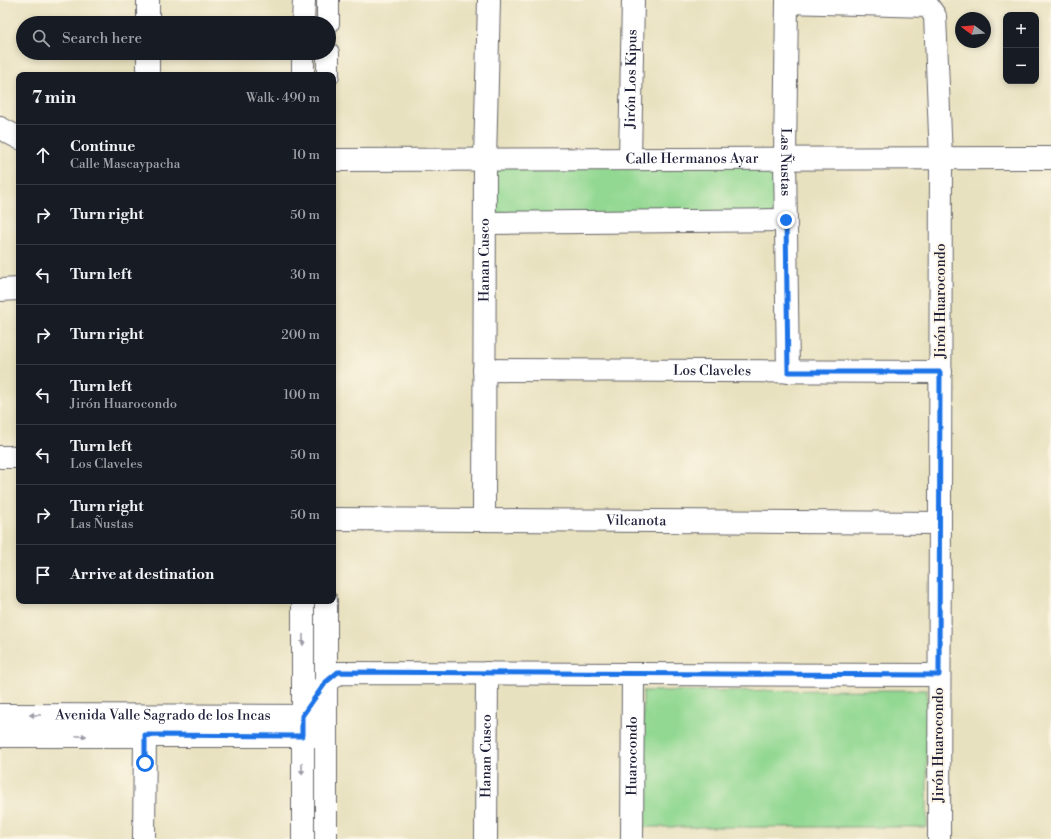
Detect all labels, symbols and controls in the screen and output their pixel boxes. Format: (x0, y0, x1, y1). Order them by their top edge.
north arrow (955, 12, 991, 48)
map controls (1003, 12, 1039, 84)
button: + (1003, 12, 1039, 48)
search box (16, 16, 336, 60)
icon: search (30, 27, 52, 49)
text: Search here (62, 29, 142, 48)
street label: Jirón Los Kipus (622, 29, 641, 130)
button: − (1003, 48, 1039, 84)
text: 7 min (32, 87, 76, 109)
text: Walk · 490 m (246, 90, 320, 106)
street label: Las Ñustas (776, 128, 796, 196)
text: Continue (70, 137, 135, 156)
icon: ahead (32, 144, 54, 166)
text: 10 m (292, 147, 320, 163)
street label: Calle Hermanos Ayar (625, 150, 759, 168)
text: Calle Mascaypacha (70, 156, 180, 172)
icon: right (32, 204, 54, 226)
text: Turn right (70, 205, 144, 224)
text: 50 m (290, 207, 320, 223)
route end (777, 211, 795, 229)
street label: Hanan Cusco (476, 218, 494, 302)
street label: Jirón Huarocondo (932, 243, 950, 360)
icon: left (32, 264, 54, 286)
text: Turn left (70, 265, 132, 284)
text: 30 m (290, 267, 320, 283)
icon: right (32, 324, 54, 346)
text: Turn right (70, 325, 144, 344)
text: 200 m (281, 327, 320, 343)
street label: Los Claveles (673, 362, 751, 380)
text: Turn left (70, 377, 132, 396)
icon: left (32, 384, 54, 406)
text: 100 m (284, 387, 320, 403)
text: Jirón Huarocondo (70, 396, 177, 412)
text: Turn left (70, 437, 132, 456)
icon: left (32, 444, 54, 466)
text: 50 m (290, 447, 320, 463)
text: Los Claveles (70, 456, 142, 472)
text: Turn right (70, 497, 144, 516)
icon: right (32, 504, 54, 526)
text: 50 m (290, 507, 320, 523)
street label: Vilcanota (605, 512, 667, 530)
text: Las Ñustas (70, 516, 133, 532)
icon: arrive (32, 564, 54, 586)
text: Arrive at destination (70, 565, 214, 584)
one-way arrow (300, 634, 306, 647)
street label: Jirón Huarocondo (930, 687, 948, 804)
street label: Avenida Valle Sagrado de los Incas (54, 706, 271, 725)
one-way arrow (28, 712, 41, 718)
street label: Hanan Cusco (477, 714, 496, 798)
street label: Huarocondo (623, 716, 642, 796)
one-way arrow (75, 733, 88, 739)
route start (136, 754, 154, 772)
one-way arrow (299, 763, 305, 776)

